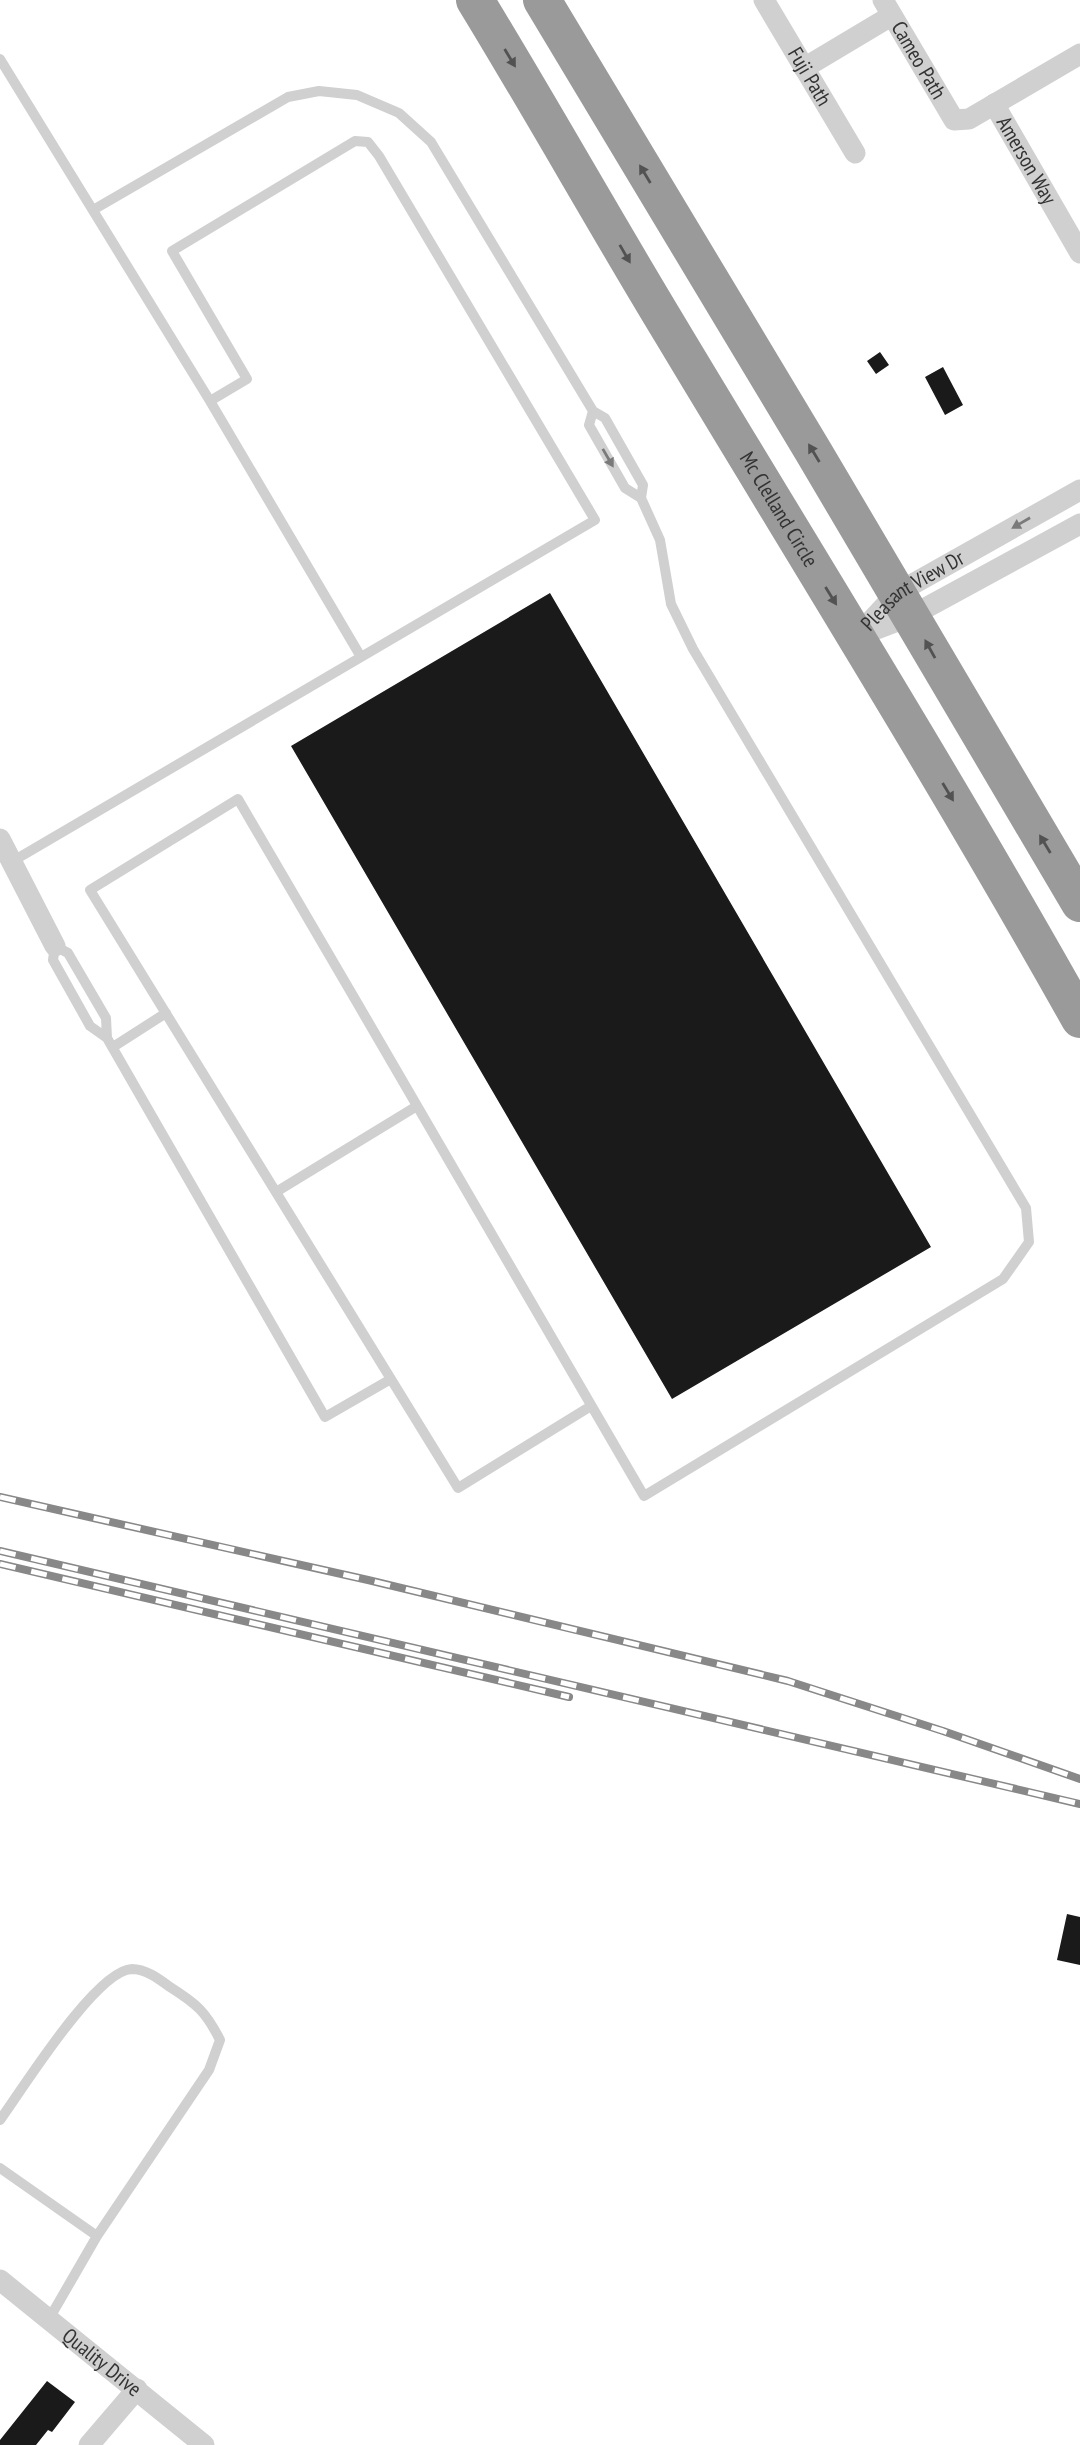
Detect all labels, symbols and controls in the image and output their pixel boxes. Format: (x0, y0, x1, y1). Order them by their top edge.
street label: Cameo Path (886, 16, 953, 104)
street label: Fuji Path (782, 42, 838, 111)
one-way arrow (504, 49, 516, 68)
street label: Amerson Way (991, 111, 1063, 209)
one-way arrow (639, 165, 652, 184)
one-way arrow (619, 245, 632, 264)
one-way arrow (808, 443, 820, 462)
street label: Mc Clelland Circle (734, 446, 824, 572)
one-way arrow (602, 449, 614, 468)
one-way arrow (1011, 517, 1030, 529)
street label: Pleasant View Dr (855, 544, 969, 636)
one-way arrow (825, 587, 838, 606)
one-way arrow (924, 639, 936, 658)
one-way arrow (941, 782, 954, 801)
one-way arrow (1039, 835, 1052, 854)
street label: Quality Drive (57, 2322, 147, 2402)

